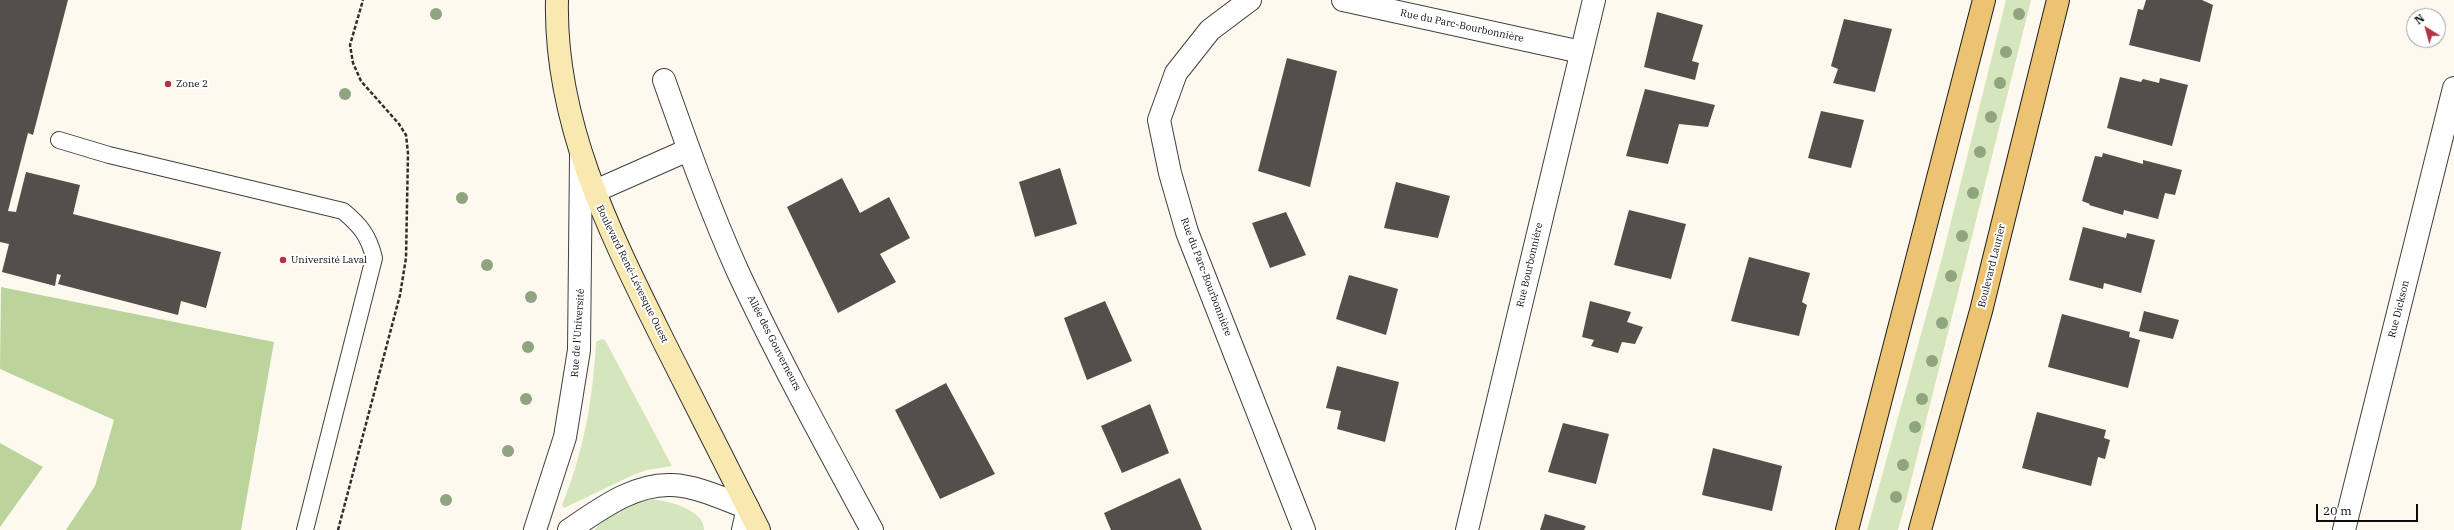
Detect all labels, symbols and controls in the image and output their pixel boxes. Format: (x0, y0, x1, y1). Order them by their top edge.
street label: Rue du Parc-Bourbonnière (1399, 7, 1525, 45)
north arrow (2406, 8, 2446, 48)
text: N (2412, 11, 2427, 27)
place label: Zone 2 (176, 78, 208, 90)
marker: Zone 2 (163, 79, 173, 89)
street label: Boulevard René-Lévesque Ouest (593, 203, 671, 345)
street label: Rue du Parc-Bourbonnière (1178, 216, 1234, 338)
street label: Rue Bourbonnière (1514, 222, 1546, 308)
street label: Boulevard Laurier (1976, 223, 2008, 309)
place label: Université Laval (291, 254, 367, 266)
marker: Université Laval (278, 255, 288, 265)
street label: Rue Dickson (2386, 279, 2412, 339)
street label: Rue de l'Université (569, 288, 587, 378)
street label: Allée des Gouverneurs (745, 293, 803, 393)
scale bar (2318, 496, 2420, 522)
text: 20 m (2323, 503, 2352, 518)

